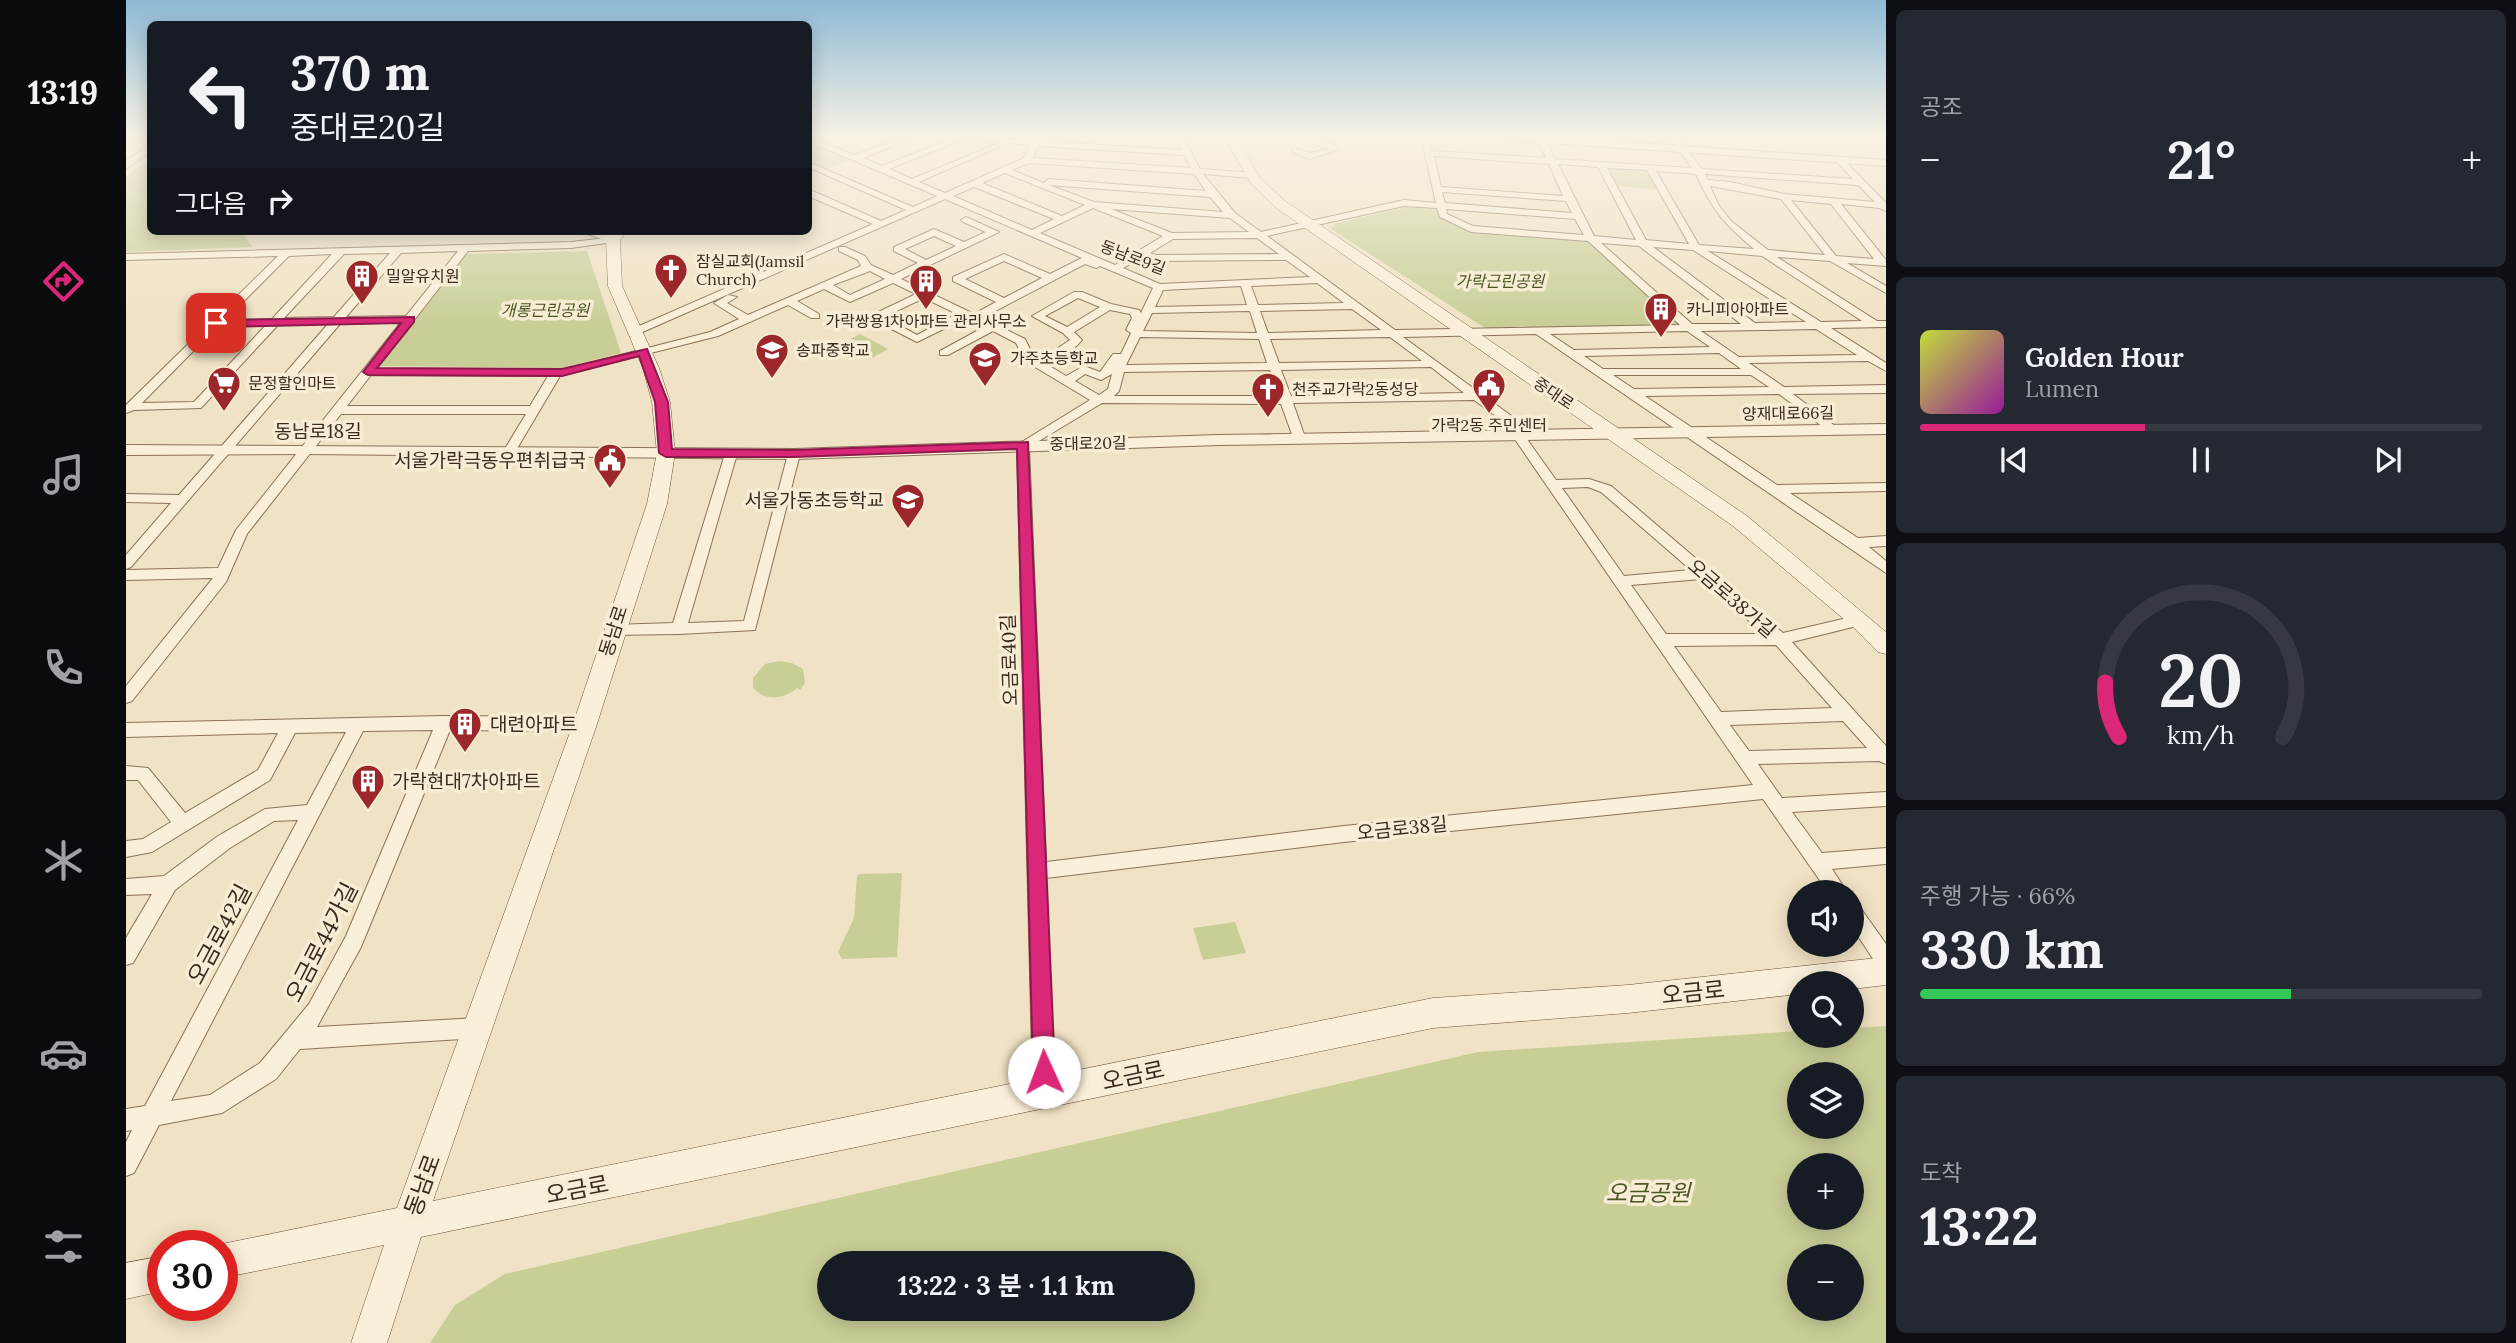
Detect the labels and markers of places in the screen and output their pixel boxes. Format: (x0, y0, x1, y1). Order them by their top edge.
church icon: 잠실교회(Jamsil Church) (652, 251, 690, 300)
place label: 잠실교회(Jamsil Church) (696, 251, 804, 290)
building icon: 밀알유치원 (343, 257, 381, 306)
building icon: 가락쌍용1차아파트 관리사무소 (907, 262, 945, 311)
place label: 밀알유치원 (386, 266, 460, 286)
building icon: 카니피아아파트 (1642, 290, 1680, 339)
pin (186, 293, 246, 353)
place label: 카니피아아파트 (1686, 299, 1789, 319)
place label: 가락쌍용1차아파트 관리사무소 (825, 311, 1027, 331)
school or university icon: 송파중학교 (753, 331, 791, 380)
school or university icon: 가주초등학교 (966, 339, 1004, 388)
place label: 송파중학교 (796, 340, 870, 360)
place label: 가주초등학교 (1010, 348, 1098, 368)
supermarket icon: 문정할인마트 (205, 364, 243, 413)
public building icon: 가락2동 주민센터 (1470, 366, 1508, 415)
church icon: 천주교가락2동성당 (1249, 370, 1287, 419)
place label: 문정할인마트 (248, 373, 336, 393)
place label: 천주교가락2동성당 (1292, 379, 1419, 399)
place label: 가락2동 주민센터 (1431, 415, 1547, 435)
public building icon: 서울가락극동우편취급국 (591, 441, 629, 490)
place label: 서울가락극동우편취급국 (394, 448, 586, 472)
school or university icon: 서울가동초등학교 (889, 481, 927, 530)
place label: 서울가동초등학교 (744, 488, 884, 512)
building icon: 대련아파트 (446, 705, 484, 754)
place label: 대련아파트 (490, 712, 577, 736)
building icon: 가락현대7차아파트 (349, 762, 387, 811)
place label: 가락현대7차아파트 (392, 769, 541, 793)

